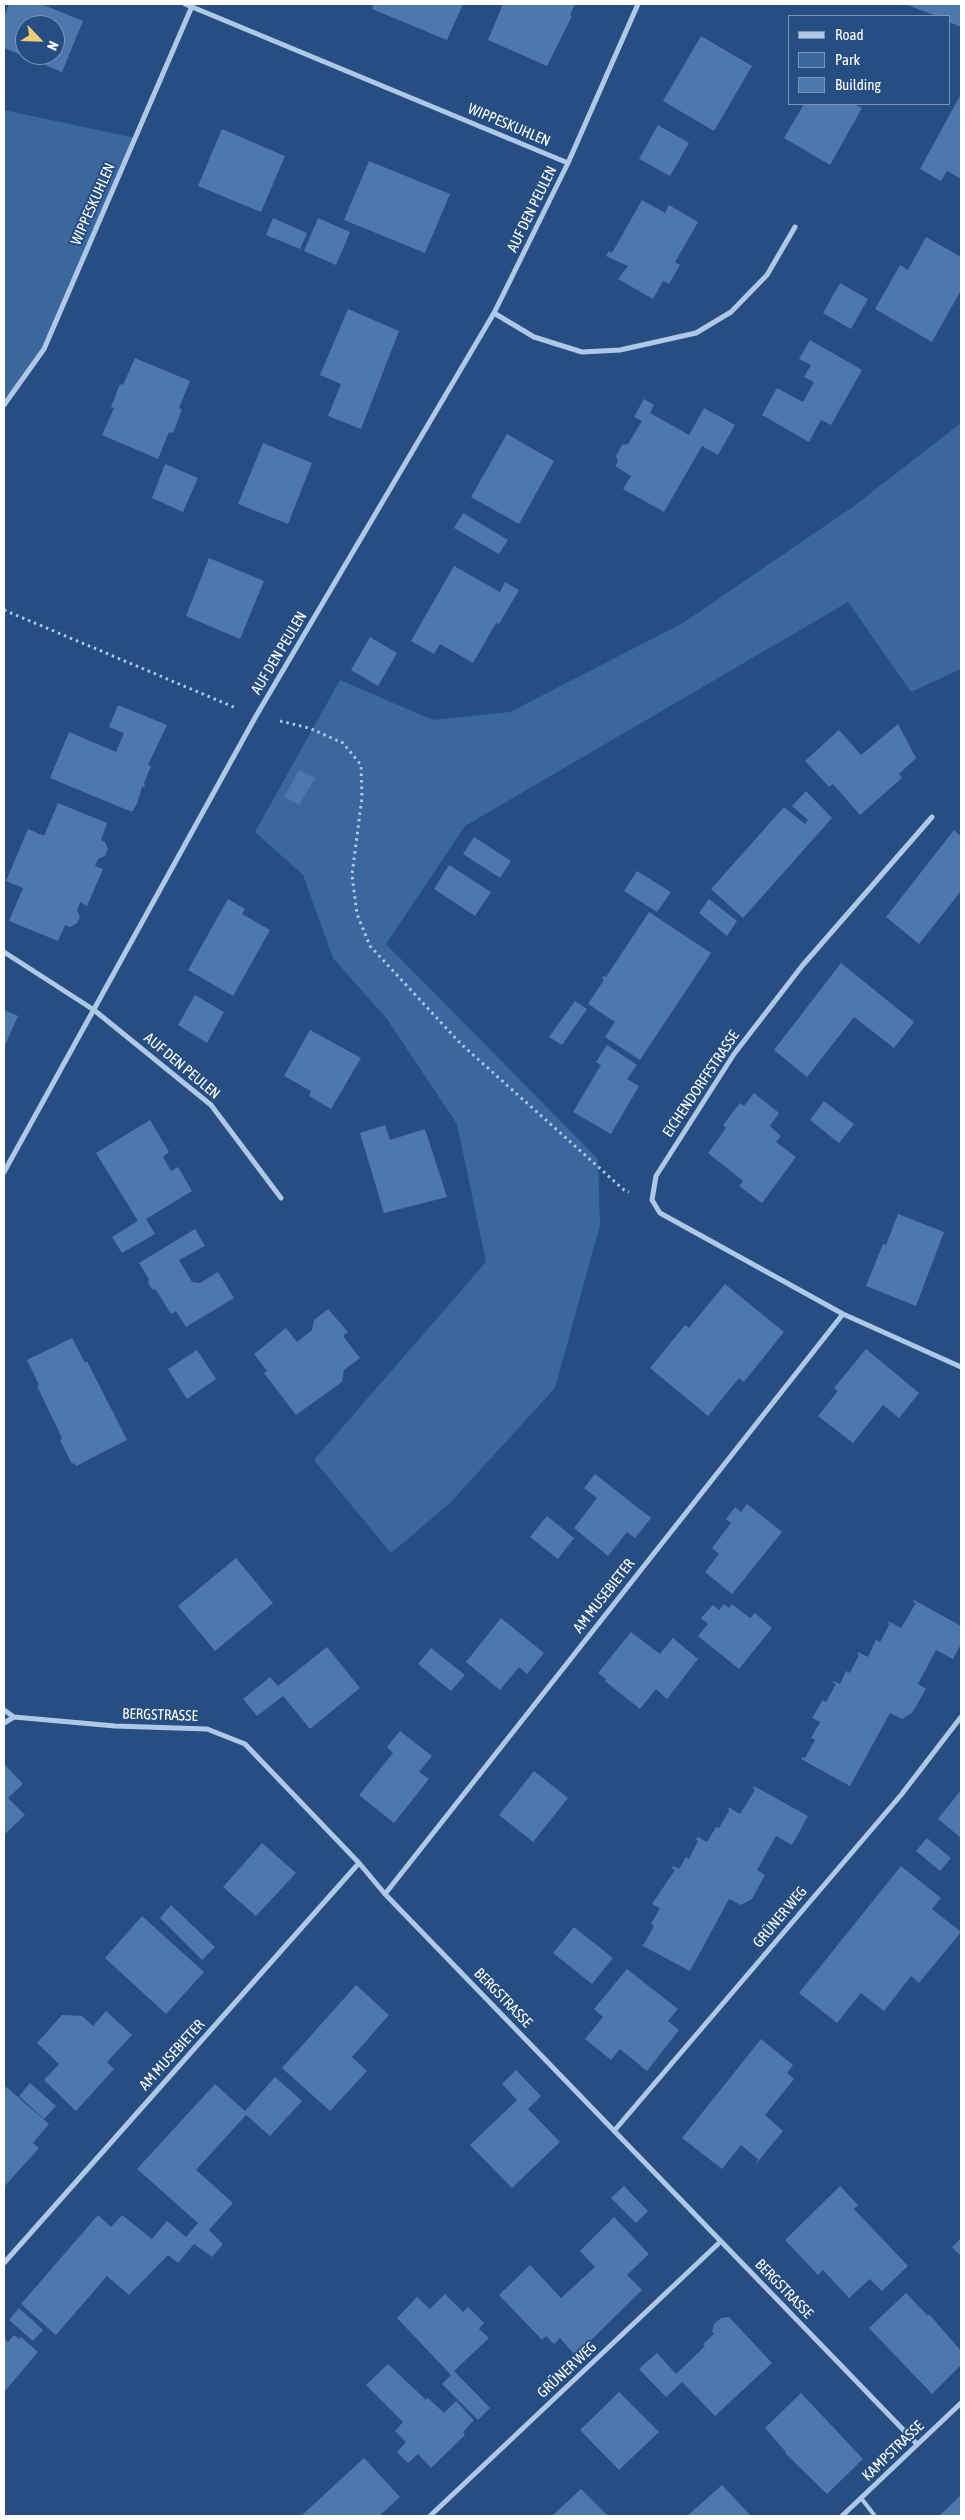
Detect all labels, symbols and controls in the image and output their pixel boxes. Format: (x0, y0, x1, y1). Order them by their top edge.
north arrow (15, 15, 65, 65)
legend (788, 15, 950, 105)
text: Road (835, 26, 864, 43)
text: N (44, 39, 62, 53)
text: Park (835, 51, 860, 68)
text: Building (835, 76, 881, 93)
street label: WIPPESKUHLEN (465, 100, 553, 150)
street label: WIPPESKUHLEN (67, 160, 119, 248)
street label: AUF DEN PEULEN (503, 163, 561, 255)
street label: AUF DEN PEULEN (247, 608, 311, 698)
street label: EICHENDORFFSTRASSE (659, 1027, 743, 1141)
street label: AUF DEN PEULEN (140, 1029, 224, 1103)
street label: AM MUSEBIETER (570, 1555, 638, 1637)
street label: BERGSTRASSE (122, 1705, 198, 1725)
street label: GRÜNER WEG (749, 1883, 811, 1951)
street label: BERGSTRASSE (470, 1965, 536, 2031)
street label: AM MUSEBIETER (136, 2016, 208, 2094)
street label: BERGSTRASSE (751, 2256, 817, 2322)
street label: GRÜNER WEG (534, 2338, 600, 2402)
street label: KAMPSTRASSE (858, 2417, 928, 2485)

